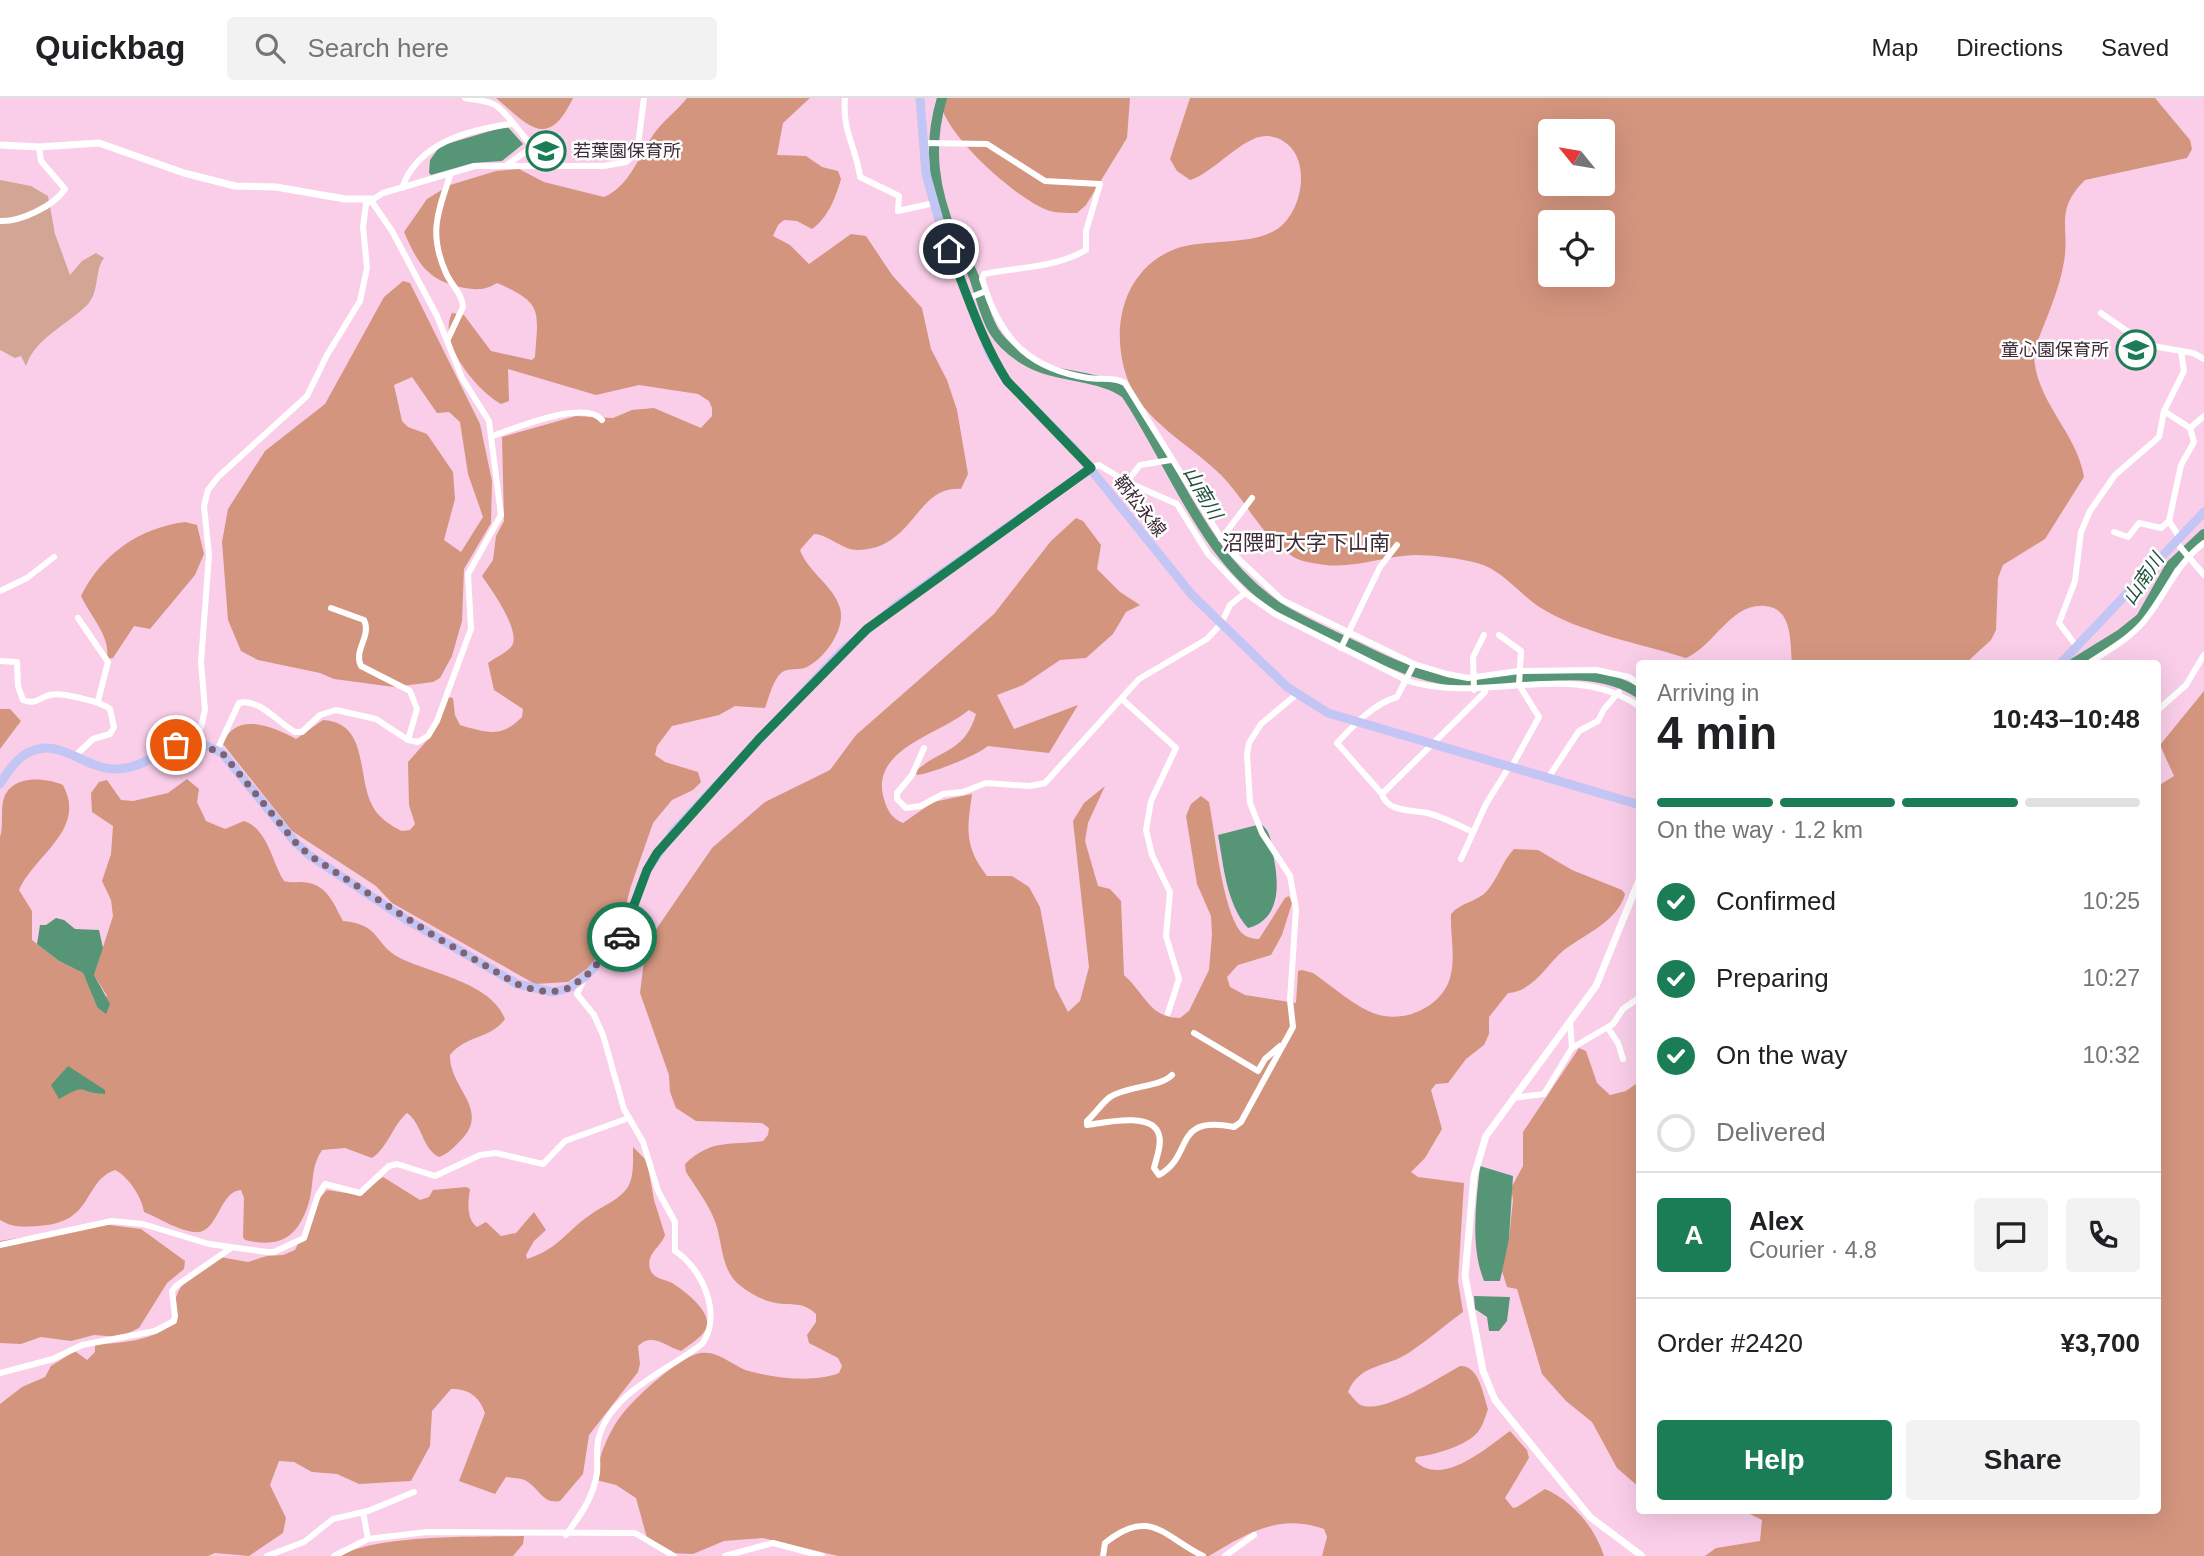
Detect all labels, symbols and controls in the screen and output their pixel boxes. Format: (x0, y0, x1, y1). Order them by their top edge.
search box (227, 17, 717, 80)
text: Quickbag (35, 29, 185, 66)
icon: search (251, 29, 289, 67)
text: Search here (307, 33, 449, 63)
text: Map (1872, 34, 1918, 61)
text: Directions (1956, 34, 2063, 61)
text: Saved (2101, 34, 2169, 61)
north arrow (1538, 119, 1615, 196)
map controls (1538, 119, 1615, 287)
school or university icon: 若葉園保育所 (525, 130, 567, 172)
place label: 若葉園保育所 (573, 141, 681, 161)
button: locate (1538, 210, 1615, 287)
pin (919, 219, 979, 279)
icon: home (930, 230, 968, 268)
school or university icon: 童心園保育所 (2115, 329, 2157, 371)
place label: 童心園保育所 (2001, 340, 2109, 360)
water label: 山南川 (1180, 463, 1227, 525)
street label: 鞆松永線 (1110, 471, 1170, 541)
district label: 沼隈町大字下山南 (1222, 531, 1390, 554)
water label: 山南川 (2118, 548, 2169, 609)
text: Arriving in (1657, 680, 1759, 706)
text: 10:43–10:48 (1993, 704, 2140, 734)
text: 4 min (1657, 707, 1777, 759)
pin (146, 715, 206, 775)
icon: bag (157, 726, 195, 764)
text: On the way · 1.2 km (1657, 817, 1863, 843)
icon: check (1657, 883, 1695, 921)
text: Confirmed (1716, 886, 1836, 916)
text: 10:25 (2082, 888, 2140, 914)
courier (587, 902, 657, 972)
icon: car (603, 918, 641, 956)
icon: check (1657, 960, 1695, 998)
text: Preparing (1716, 963, 1829, 993)
text: 10:27 (2082, 965, 2140, 991)
icon: check (1657, 1037, 1695, 1075)
text: On the way (1716, 1040, 1848, 1070)
text: 10:32 (2082, 1042, 2140, 1068)
text: Delivered (1716, 1117, 1826, 1147)
button: chat (1974, 1198, 2048, 1272)
button: phone (2066, 1198, 2140, 1272)
text: Alex (1749, 1206, 1804, 1236)
text: A (1685, 1220, 1703, 1250)
text: Courier · 4.8 (1749, 1237, 1877, 1263)
text: Order #2420 (1657, 1328, 1803, 1358)
text: ¥3,700 (2060, 1328, 2140, 1358)
button: Help (1657, 1420, 1892, 1500)
button: Share (1906, 1420, 2140, 1500)

